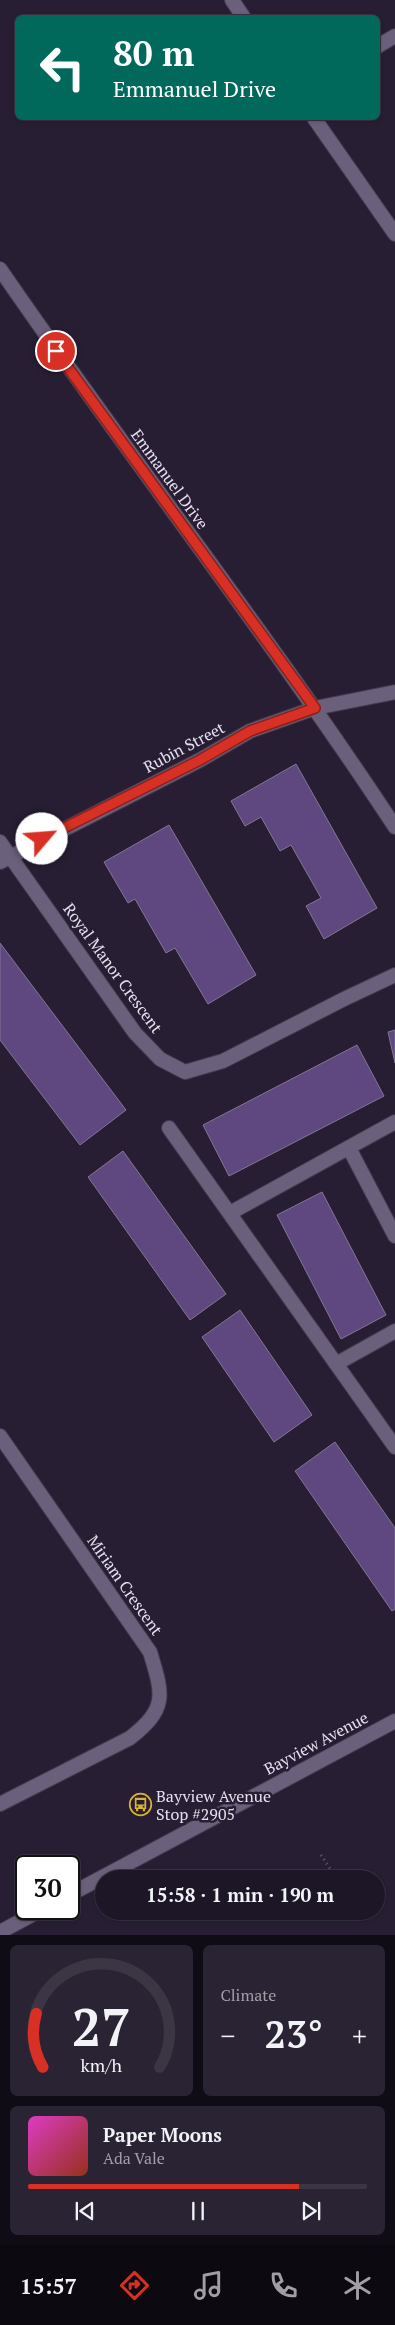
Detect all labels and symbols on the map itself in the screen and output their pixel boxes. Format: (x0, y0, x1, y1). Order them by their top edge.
pin (35, 330, 77, 372)
street label: Emmanuel Drive (126, 425, 214, 533)
street label: Rubin Street (140, 716, 229, 778)
position arrow (15, 812, 67, 864)
street label: Royal Manor Crescent (58, 899, 168, 1038)
street label: Miriam Crescent (82, 1531, 168, 1639)
street label: Bayview Avenue (260, 1706, 372, 1780)
place label: Bayview Avenue Stop #2905 (156, 1785, 271, 1825)
bus stop icon: Bayview Avenue Stop #2905 (128, 1793, 152, 1817)
speed limit sign: 30 (15, 1855, 80, 1920)

